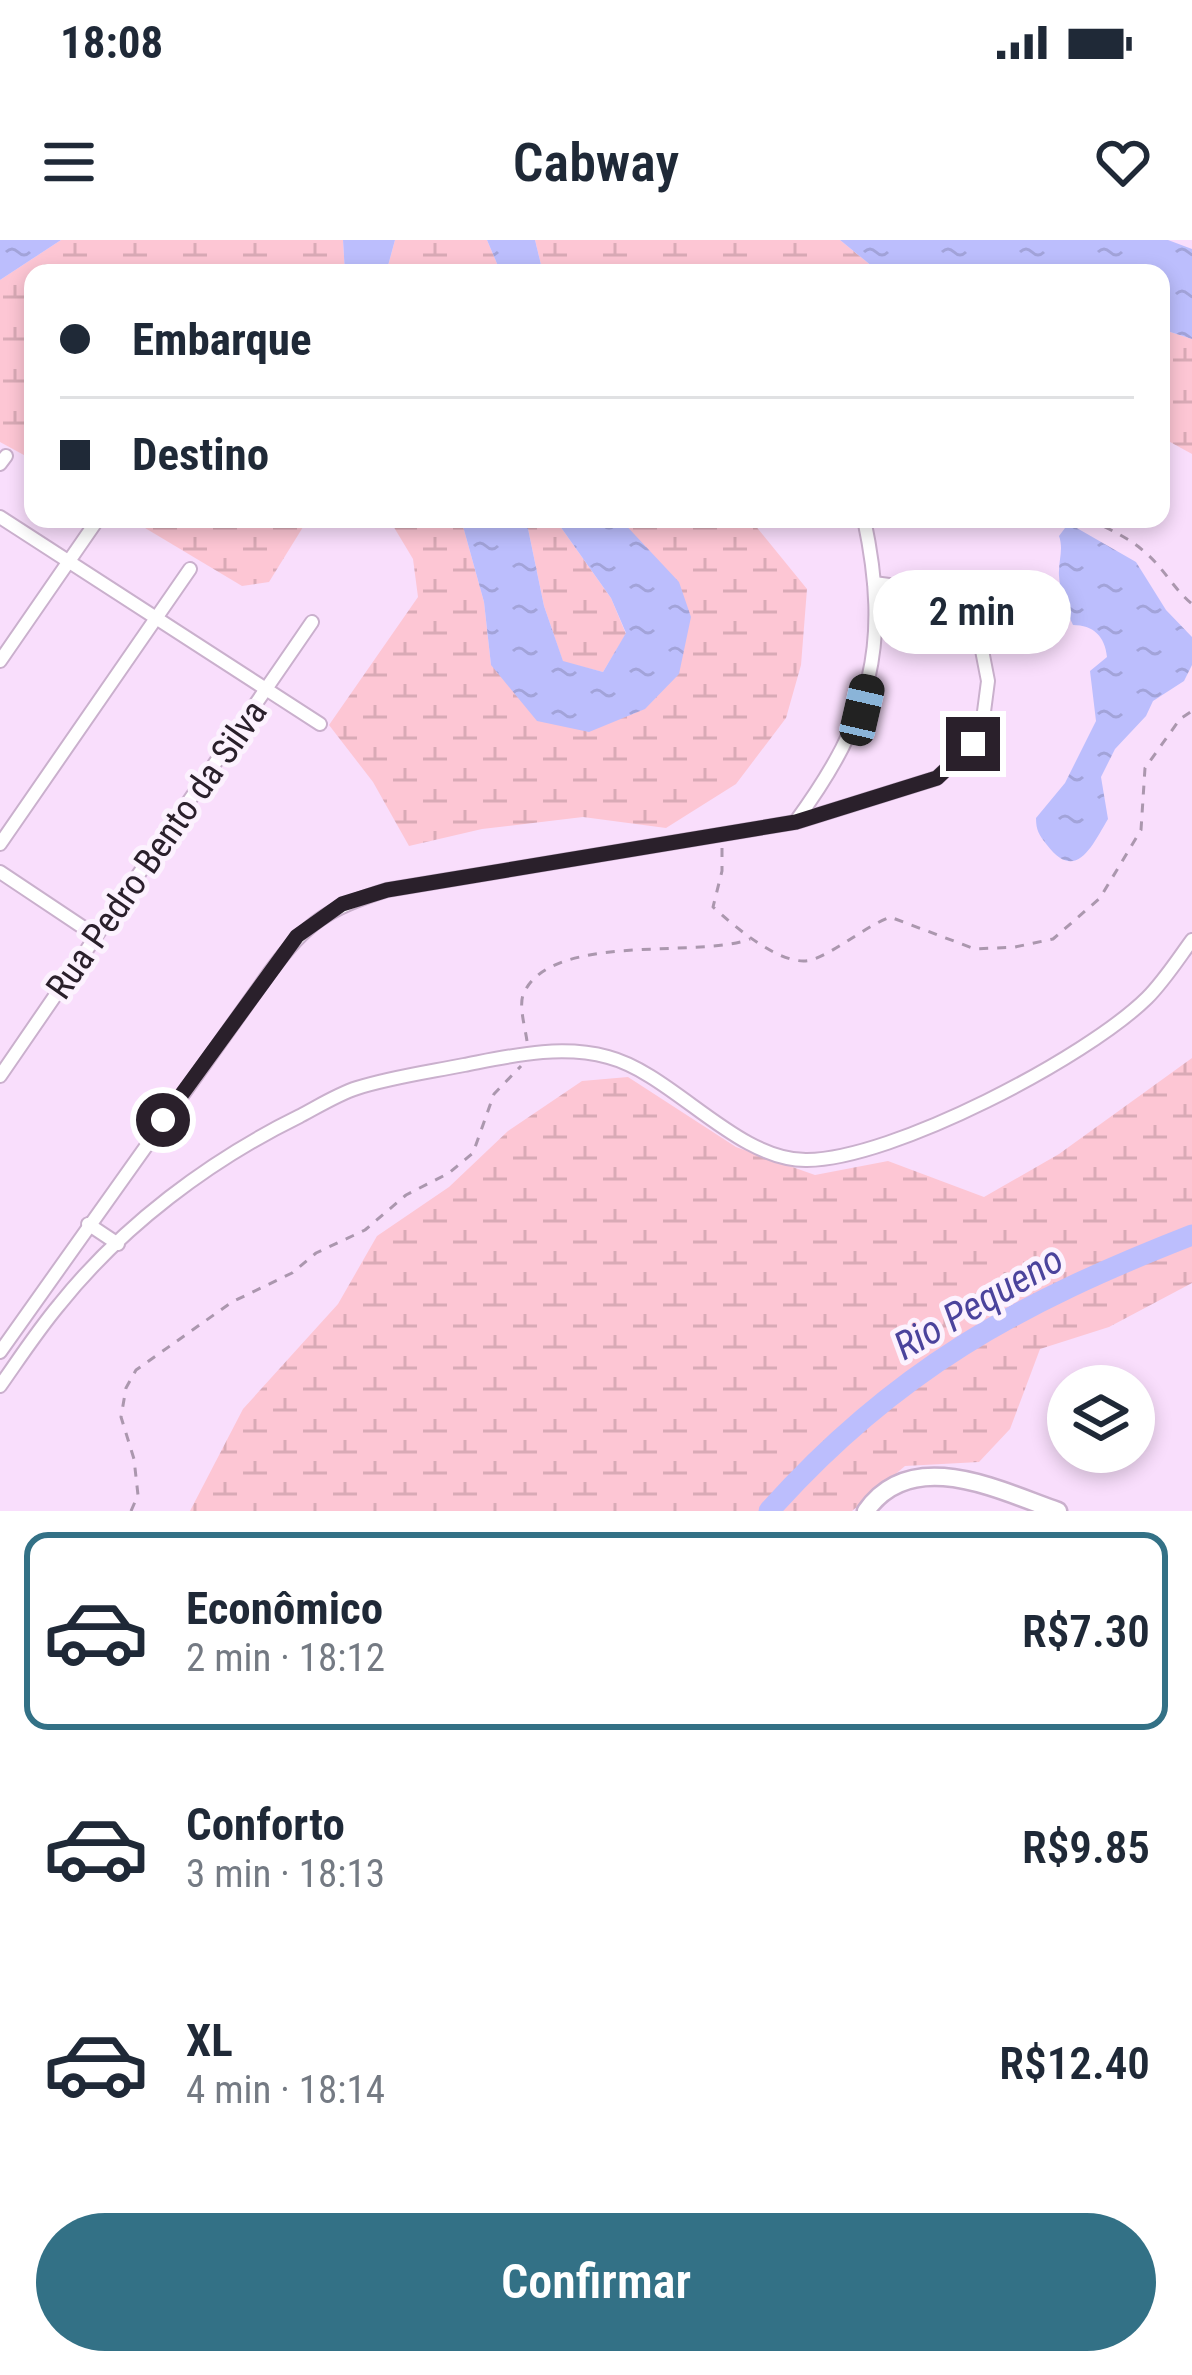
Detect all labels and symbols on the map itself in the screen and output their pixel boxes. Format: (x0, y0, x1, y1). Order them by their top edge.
callout: 2 min (874, 570, 1072, 654)
car (836, 671, 888, 749)
street label: Rua Pedro Bento da Silva (38, 692, 276, 1007)
route end (946, 717, 1000, 771)
route start (136, 1093, 190, 1147)
water label: Rio Pequeno (886, 1236, 1071, 1370)

